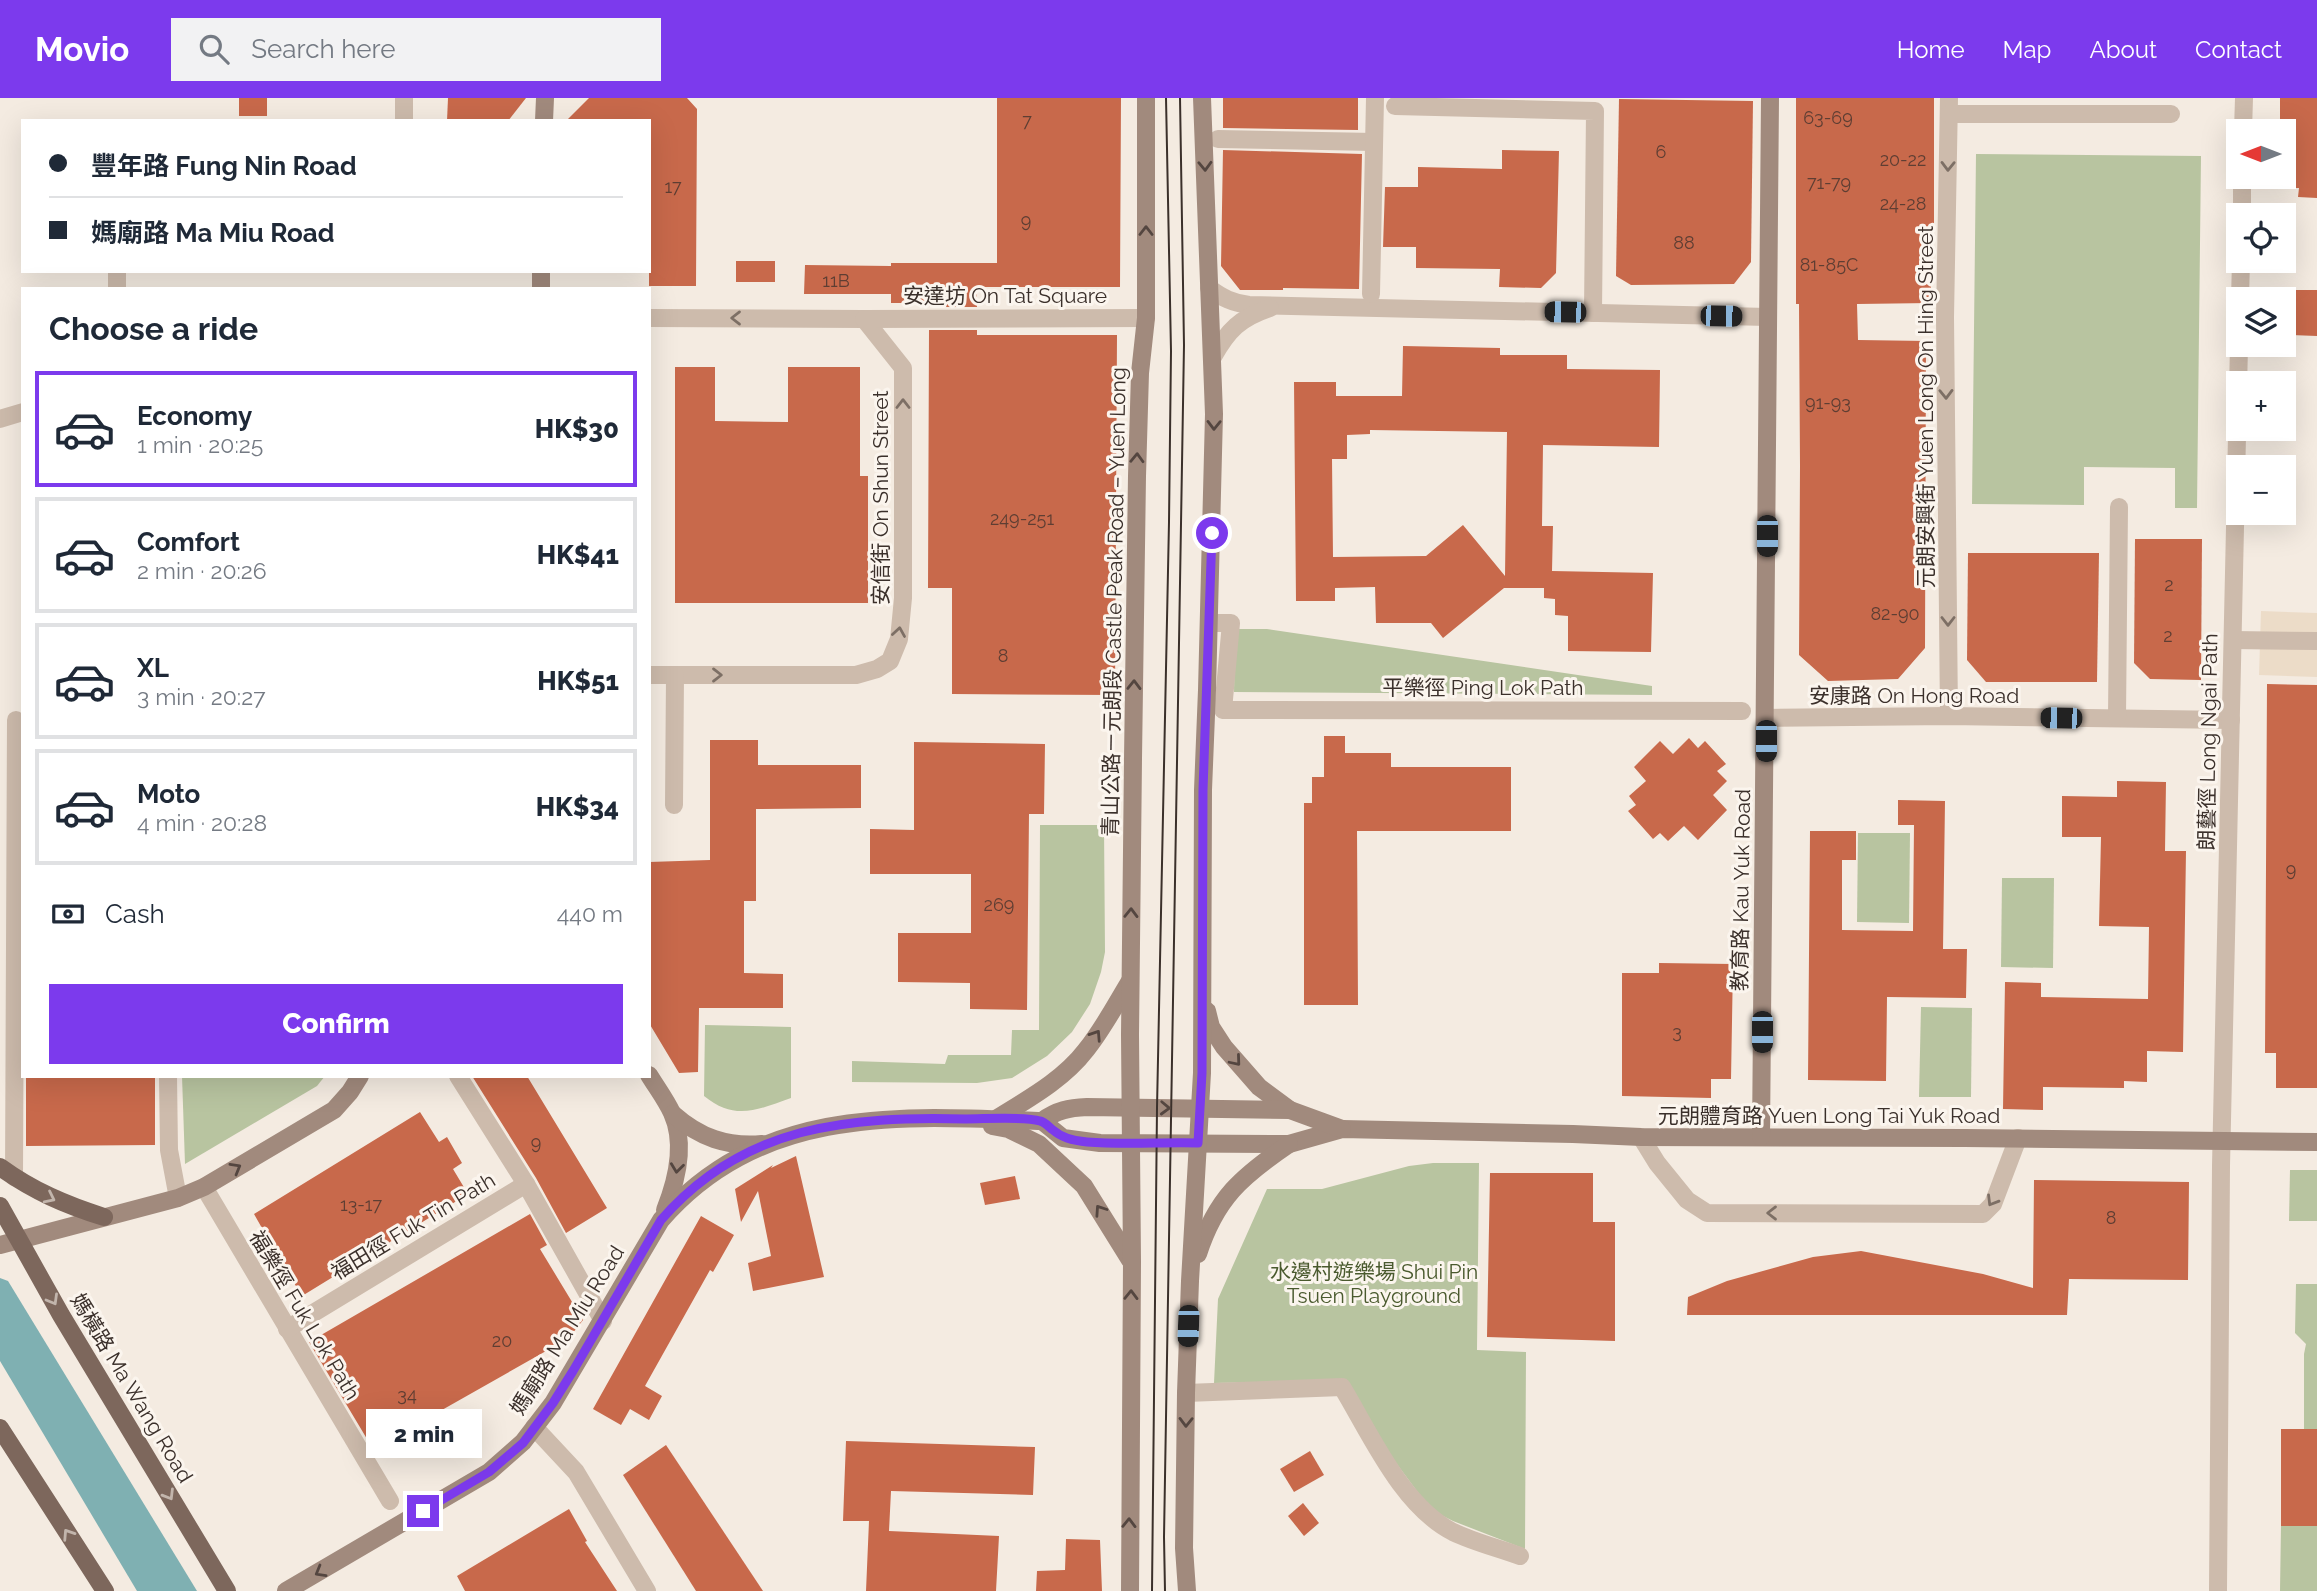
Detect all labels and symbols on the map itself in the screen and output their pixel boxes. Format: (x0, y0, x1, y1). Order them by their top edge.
house number: 63-69 (1803, 107, 1853, 128)
house number: 7 (1022, 110, 1032, 131)
north arrow (2226, 119, 2296, 189)
house number: 6 (1656, 141, 1667, 162)
house number: 20-22 (1880, 149, 1926, 170)
one-way arrow (1197, 161, 1212, 172)
one-way arrow (1940, 161, 1956, 172)
house number: 71-79 (1807, 172, 1851, 193)
house number: 17 (664, 176, 682, 197)
house number: 24-28 (1880, 193, 1926, 214)
house number: 9 (1021, 210, 1031, 231)
one-way arrow (1138, 225, 1154, 235)
street label: 元朗安興街 Yuen Long On Hing Street (1913, 226, 1938, 588)
house number: 88 (1673, 232, 1695, 253)
house number: 81-85C (1800, 254, 1858, 275)
house number: 11B (822, 270, 850, 291)
street label: 安達坊 On Tat Square (903, 283, 1107, 308)
car (1544, 301, 1587, 323)
car (1700, 305, 1743, 327)
one-way arrow (730, 310, 740, 326)
street label: 青山公路－元朗段 Castle Peak Road – Yuen Long (1097, 367, 1131, 837)
one-way arrow (1938, 389, 1954, 399)
street label: 安信街 On Shun Street (868, 391, 893, 605)
house number: 91-93 (1805, 392, 1851, 413)
one-way arrow (895, 399, 911, 409)
one-way arrow (1206, 420, 1222, 431)
one-way arrow (1130, 452, 1145, 463)
house number: 249-251 (990, 508, 1054, 529)
car (1757, 515, 1778, 557)
route start (1196, 517, 1228, 549)
house number: 2 (2164, 574, 2174, 595)
house number: 82-90 (1870, 603, 1920, 624)
one-way arrow (1941, 616, 1956, 627)
house number: 2 (2163, 625, 2173, 646)
one-way arrow (891, 626, 906, 638)
street label: 朗藝徑 Long Ngai Path (2194, 633, 2222, 851)
house number: 8 (998, 645, 1008, 666)
one-way arrow (713, 667, 723, 683)
street label: 平樂徑 Ping Lok Path (1382, 675, 1584, 700)
one-way arrow (1126, 680, 1142, 690)
street label: 安康路 On Hong Road (1809, 683, 2019, 708)
car (2040, 707, 2083, 729)
car (1756, 720, 1777, 762)
street label: 教育路 Kau Yuk Road (1727, 789, 1755, 991)
house number: 9 (2286, 859, 2296, 880)
house number: 269 (984, 894, 1014, 915)
one-way arrow (1123, 907, 1139, 918)
car (1752, 1011, 1773, 1053)
house number: 3 (1672, 1021, 1682, 1042)
one-way arrow (1088, 1030, 1101, 1043)
one-way arrow (1228, 1052, 1240, 1065)
one-way arrow (1160, 1101, 1171, 1116)
street label: 元朗體育路 Yuen Long Tai Yuk Road (1658, 1103, 2000, 1128)
house number: 9 (531, 1132, 541, 1153)
one-way arrow (229, 1163, 242, 1176)
one-way arrow (670, 1163, 685, 1174)
street label: 福田徑 Fuk Tin Path (326, 1167, 500, 1285)
one-way arrow (43, 1189, 55, 1203)
house number: 13-17 (340, 1194, 382, 1215)
one-way arrow (1988, 1194, 2001, 1207)
one-way arrow (1096, 1205, 1108, 1218)
one-way arrow (1766, 1205, 1777, 1221)
house number: 8 (2106, 1207, 2116, 1228)
street label: 福樂徑 Fuk Lok Path (244, 1226, 366, 1404)
street label: 媽廟路 Ma Miu Road (505, 1241, 629, 1419)
park label: 水邊村遊樂場 Shui Pin Tsuen Playground (1270, 1259, 1478, 1308)
street label: 媽橫路 Ma Wang Road (66, 1289, 198, 1487)
one-way arrow (1123, 1290, 1139, 1300)
one-way arrow (45, 1292, 58, 1305)
car (1177, 1305, 1200, 1347)
house number: 20 (492, 1330, 512, 1351)
house number: 34 (397, 1384, 417, 1405)
callout: 2 min (365, 1410, 481, 1458)
one-way arrow (1178, 1418, 1194, 1428)
one-way arrow (161, 1488, 174, 1501)
route end (407, 1495, 439, 1527)
one-way arrow (1121, 1517, 1136, 1528)
one-way arrow (63, 1528, 76, 1541)
one-way arrow (315, 1564, 327, 1577)

